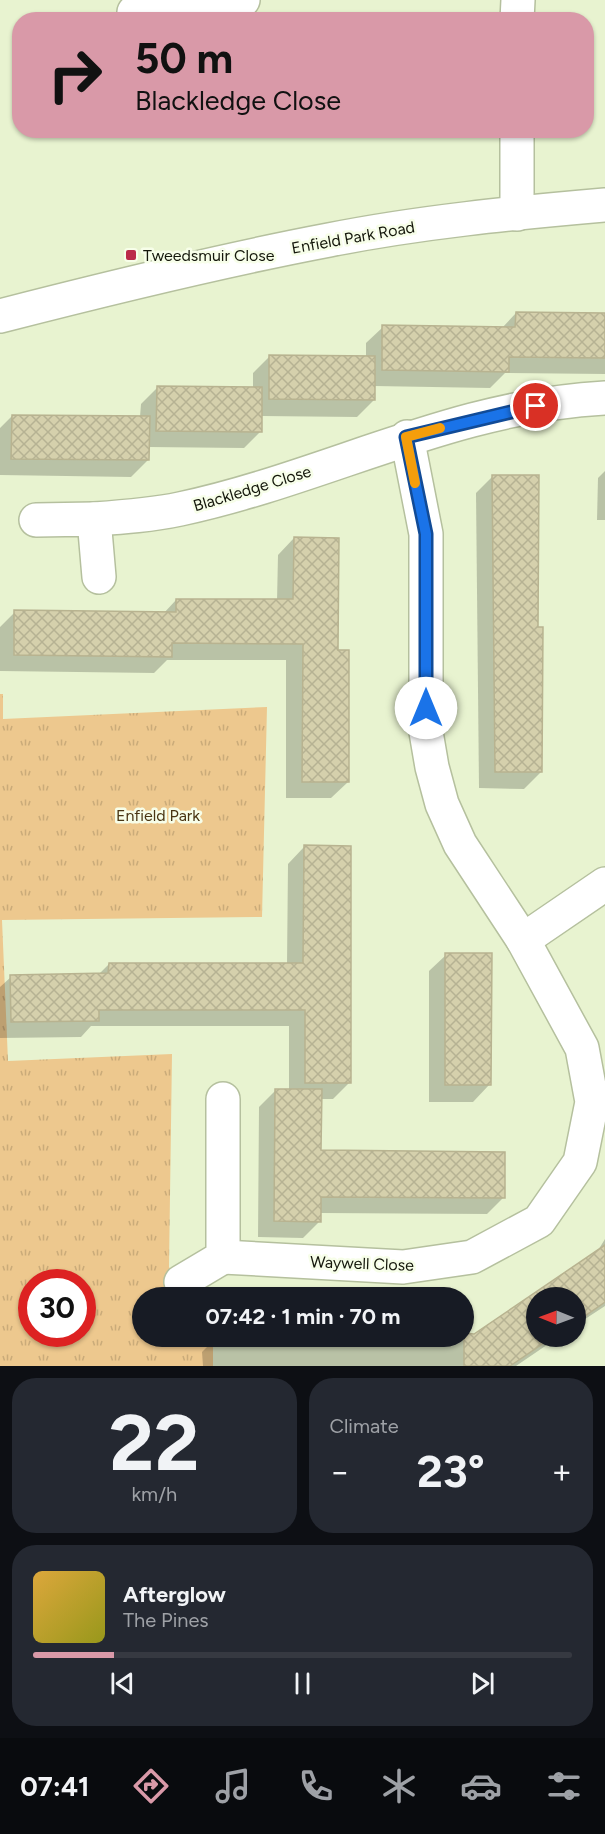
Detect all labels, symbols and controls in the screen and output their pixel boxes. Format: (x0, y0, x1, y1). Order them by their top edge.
text: 50 m (135, 33, 233, 84)
icon: right (36, 36, 114, 114)
text: Blackledge Close (135, 84, 341, 117)
street label: Enfield Park Road (290, 217, 416, 258)
place label: Tweedsmuir Close (143, 246, 275, 265)
marker: Tweedsmuir Close (124, 248, 138, 262)
pin (510, 380, 561, 431)
icon: arrive (519, 389, 552, 422)
street label: Blackledge Close (191, 461, 314, 515)
position arrow (394, 676, 458, 740)
park label: Enfield Park (116, 806, 200, 825)
street label: Waywell Close (310, 1252, 414, 1275)
speed limit sign: 30 (18, 1269, 96, 1347)
north arrow (526, 1287, 586, 1347)
map controls (526, 1287, 586, 1347)
text: 07:42 · 1 min · 70 m (205, 1303, 401, 1330)
text: 22 (109, 1396, 199, 1490)
text: Climate (330, 1414, 399, 1438)
text: 23° (417, 1444, 485, 1498)
text: − (330, 1452, 350, 1491)
text: + (551, 1452, 572, 1491)
text: km/h (131, 1482, 177, 1506)
text: Afterglow (123, 1581, 226, 1608)
text: The Pines (123, 1608, 209, 1632)
icon: previous (106, 1667, 139, 1700)
icon: pause (286, 1667, 319, 1700)
icon: next (466, 1667, 499, 1700)
icon: directions (130, 1765, 172, 1807)
icon: music (212, 1765, 254, 1807)
icon: phone (295, 1765, 337, 1807)
icon: climate (378, 1765, 420, 1807)
icon: car (460, 1765, 502, 1807)
icon: filters (543, 1765, 585, 1807)
text: 07:41 (20, 1770, 89, 1803)

